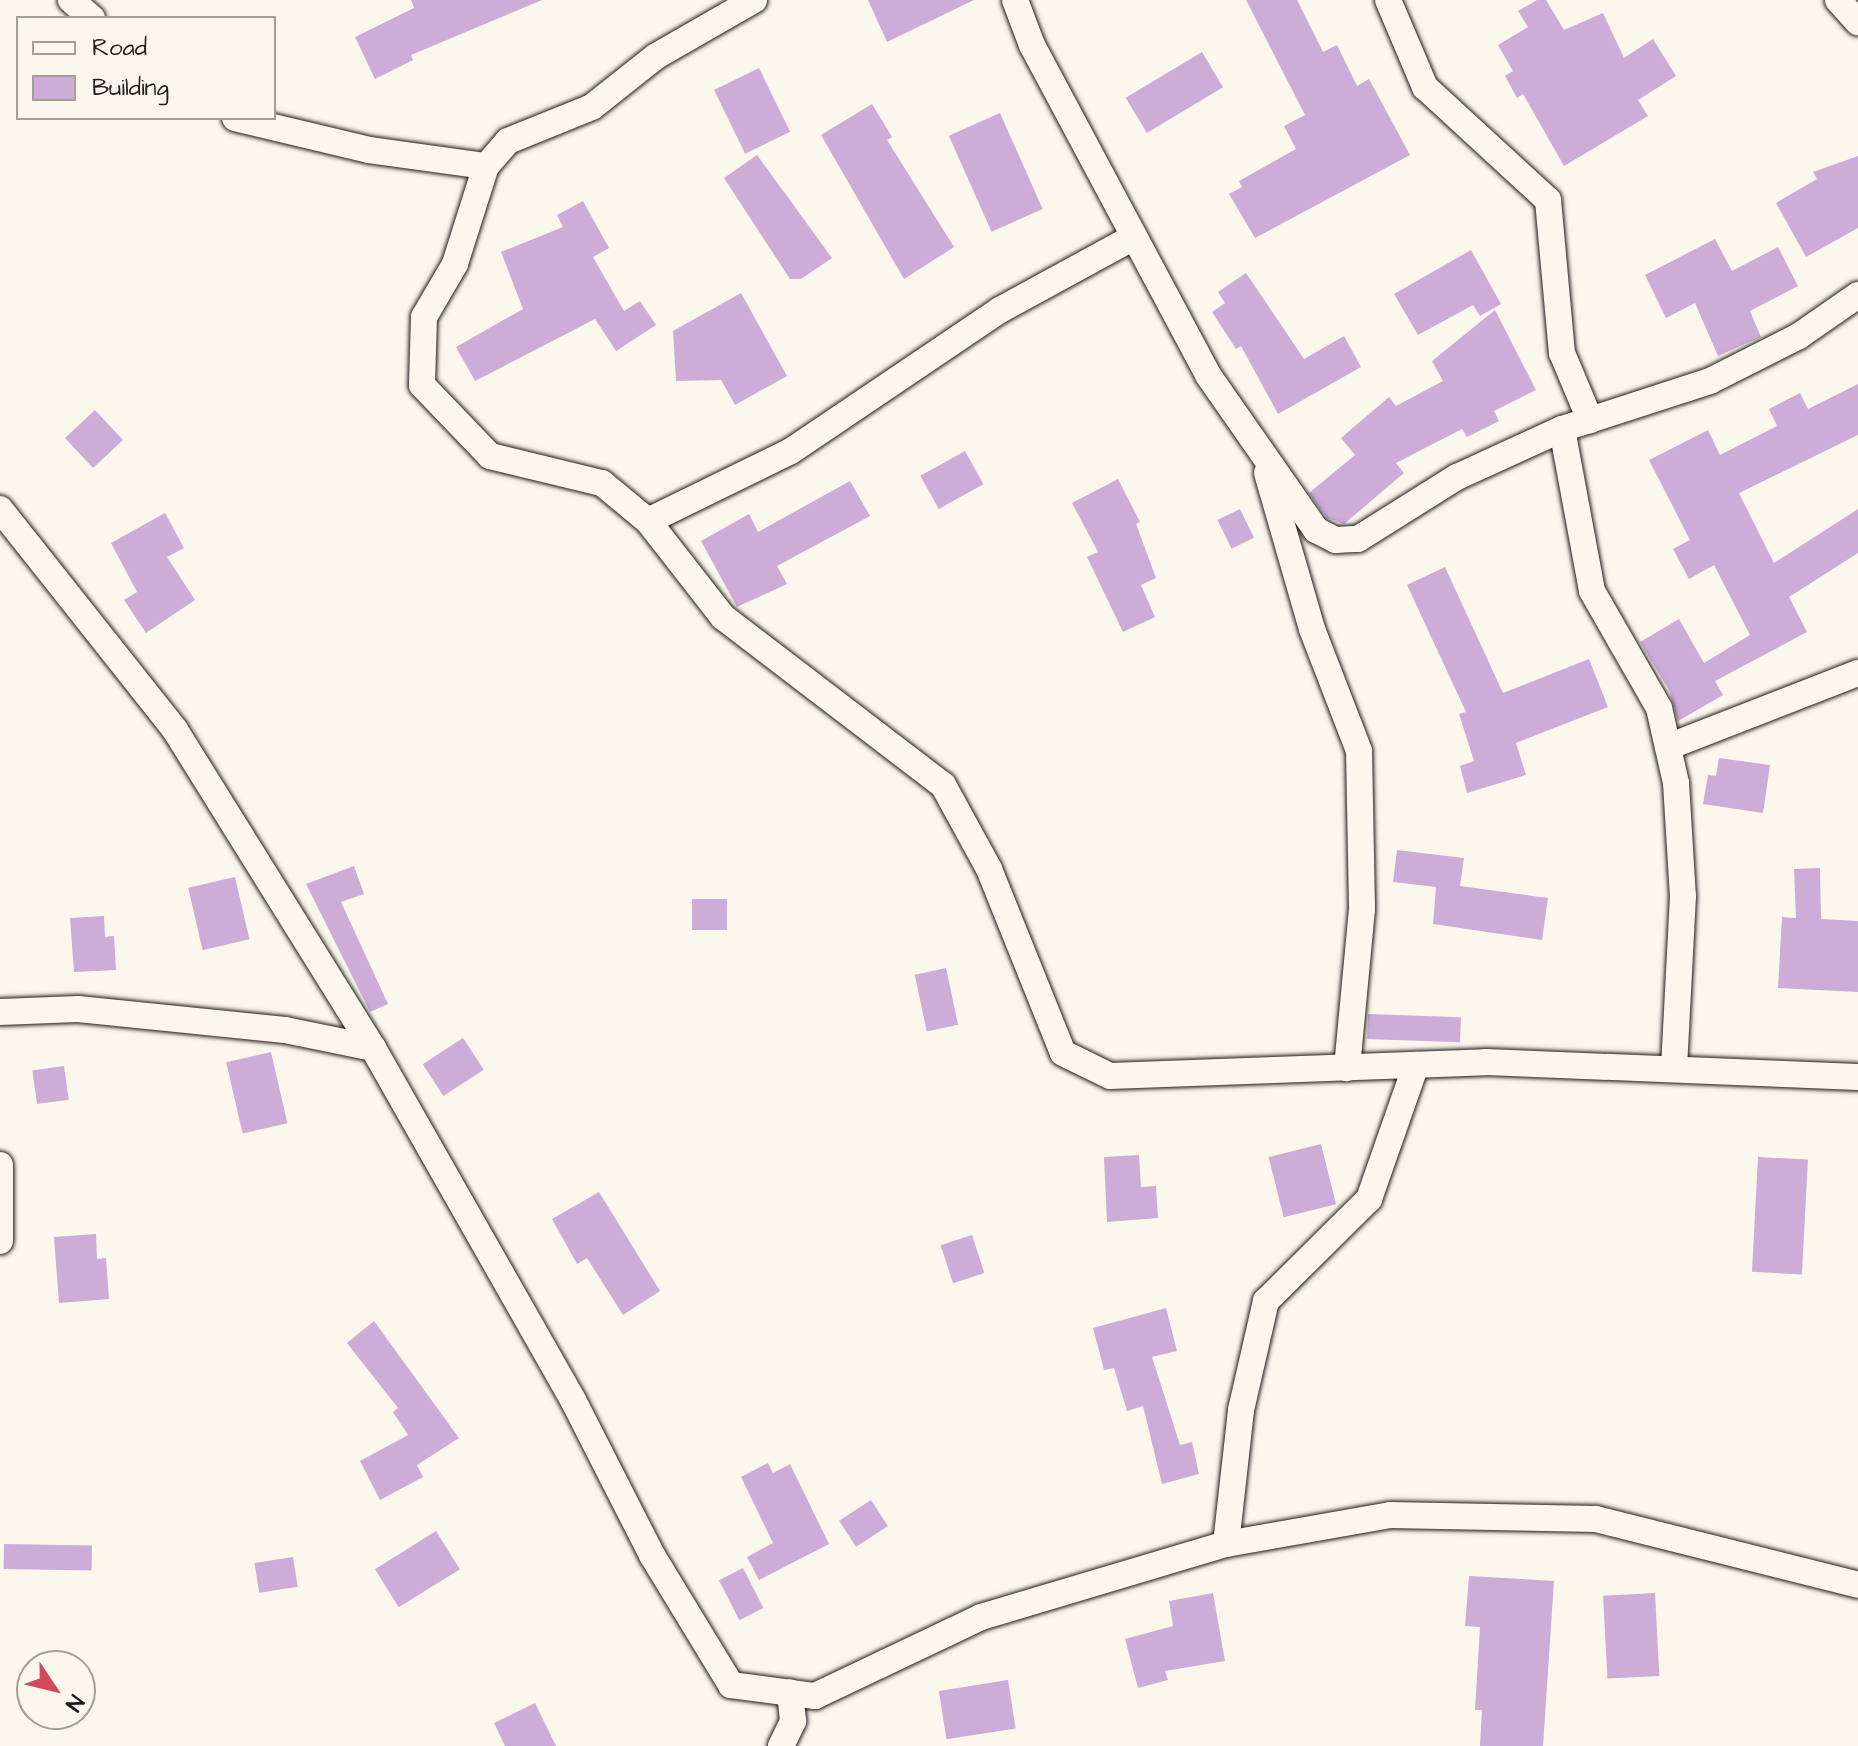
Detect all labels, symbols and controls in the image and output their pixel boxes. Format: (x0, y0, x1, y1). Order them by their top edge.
legend (16, 16, 276, 120)
text: Road (92, 31, 147, 65)
text: Building (92, 71, 169, 105)
north arrow (16, 1650, 96, 1730)
text: N (58, 1688, 91, 1717)

